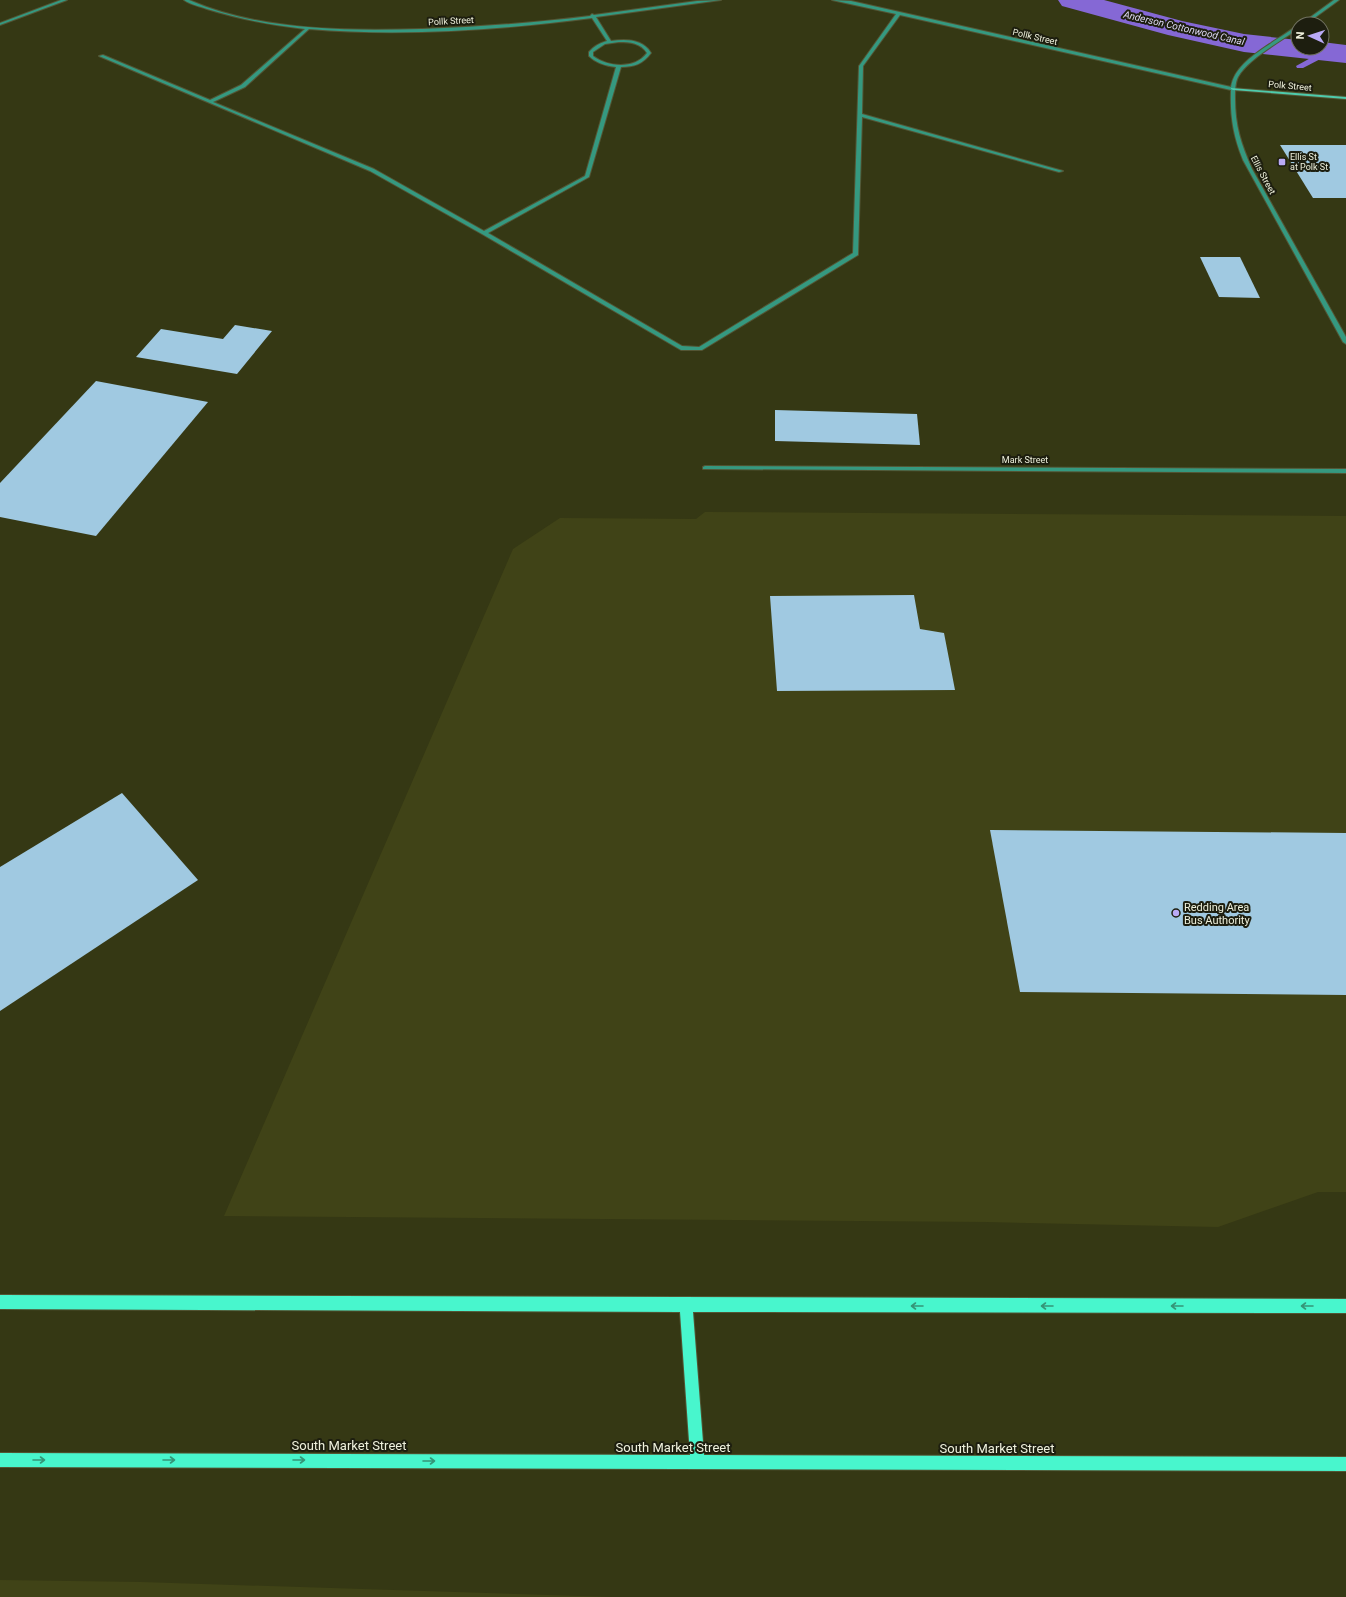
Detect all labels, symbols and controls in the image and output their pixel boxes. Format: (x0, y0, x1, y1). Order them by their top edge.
water label: Anderson Cottonwood Canal (1121, 8, 1246, 47)
street label: Pollk Street (428, 15, 474, 27)
north arrow (1290, 16, 1330, 56)
street label: Pollk Street (1012, 27, 1058, 47)
text: N (1294, 31, 1307, 40)
street label: Polk Street (1268, 79, 1312, 93)
place label: Ellis St at Polk St (1290, 152, 1328, 172)
street label: Ellis Street (1249, 154, 1277, 196)
marker: Ellis St at Polk St (1277, 157, 1287, 167)
street label: Mark Street (1002, 455, 1048, 465)
place label: Redding Area Bus Authority (1184, 901, 1250, 927)
marker: Redding Area Bus Authority (1171, 908, 1181, 918)
one-way arrow (911, 1302, 924, 1310)
one-way arrow (1041, 1302, 1054, 1310)
one-way arrow (1171, 1302, 1184, 1310)
one-way arrow (1301, 1302, 1314, 1310)
street label: South Market Street (292, 1438, 406, 1453)
street label: South Market Street (616, 1440, 730, 1455)
street label: South Market Street (940, 1441, 1054, 1456)
one-way arrow (32, 1456, 45, 1463)
one-way arrow (162, 1456, 175, 1464)
one-way arrow (292, 1456, 305, 1464)
one-way arrow (422, 1457, 435, 1465)

